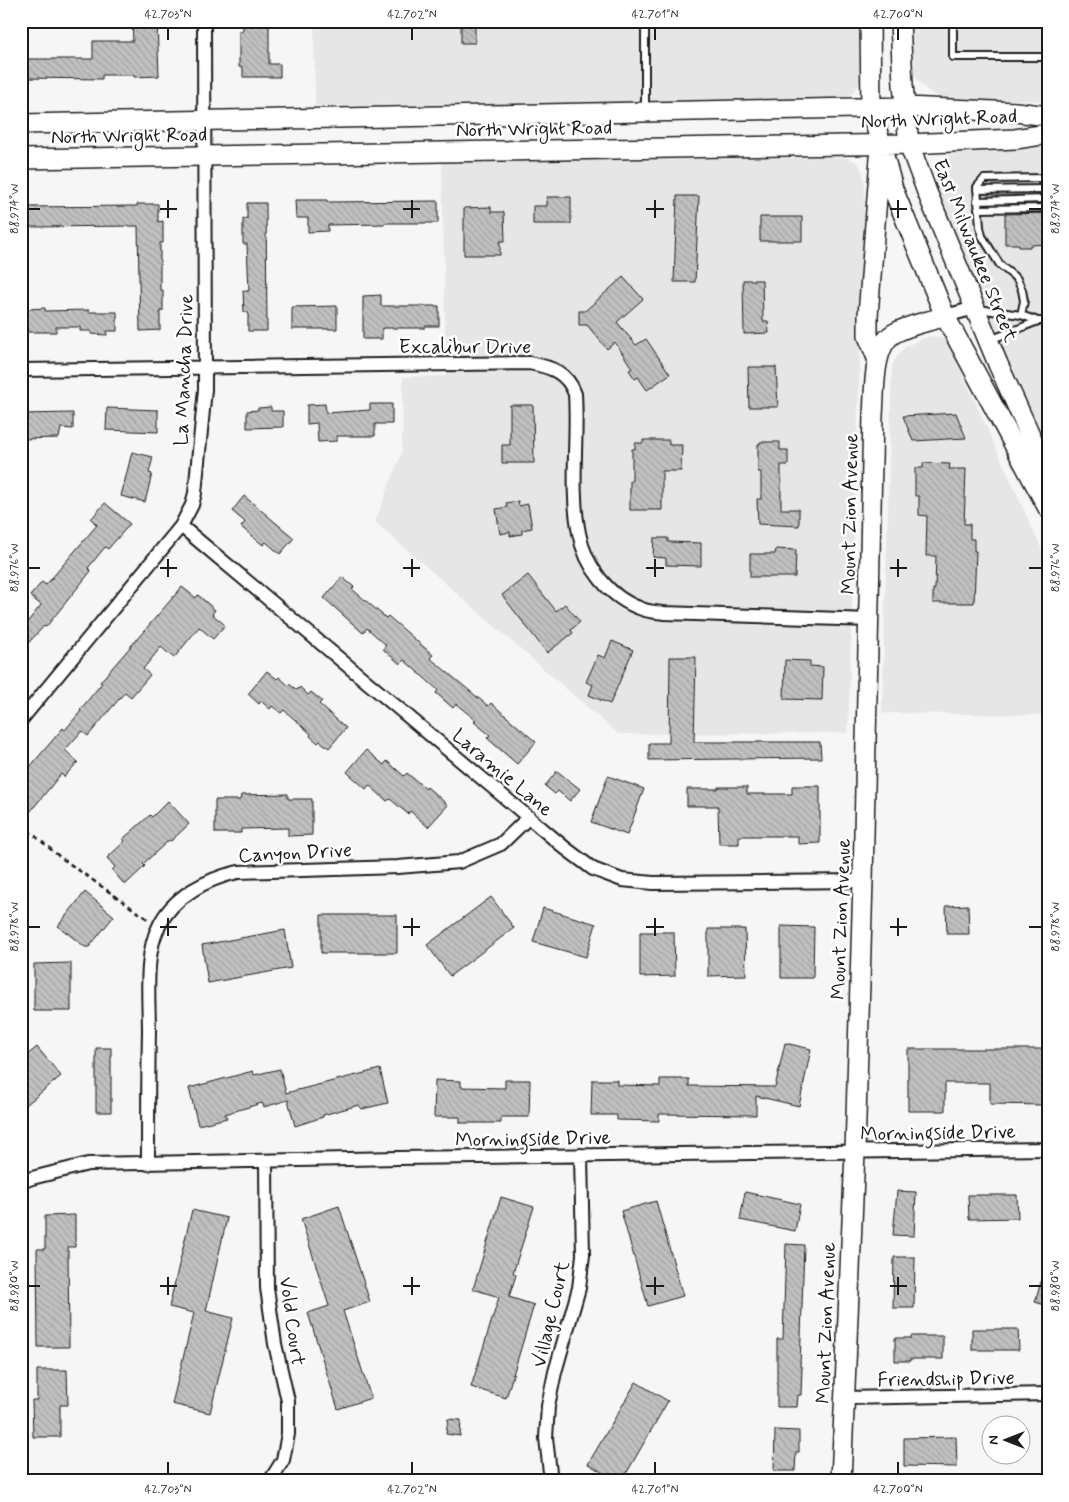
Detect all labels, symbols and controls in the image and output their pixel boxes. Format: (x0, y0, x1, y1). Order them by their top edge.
text: 42.703°N (144, 7, 192, 23)
text: 42.702°N (387, 7, 437, 23)
text: 42.701°N (631, 7, 679, 23)
text: 42.700°N (873, 7, 923, 23)
street label: North Wright Road (860, 103, 1018, 137)
street label: North Wright Road (456, 115, 613, 145)
street label: North Wright Road (51, 122, 208, 152)
street label: East Milwaukee Street (926, 155, 1024, 346)
text: 88.974°W (7, 184, 23, 234)
text: 88.974°W (1048, 184, 1064, 234)
street label: La Mancha Drive (168, 294, 201, 446)
street label: Excalibur Drive (399, 334, 531, 361)
street label: Mount Zion Avenue (836, 433, 865, 595)
text: 88.976°W (7, 544, 23, 592)
text: 88.976°W (1048, 544, 1064, 592)
street label: Laramie Lane (446, 723, 558, 823)
street label: Canyon Drive (238, 837, 353, 870)
street label: Mount Zion Avenue (825, 838, 858, 1000)
text: 88.978°W (7, 902, 23, 952)
text: 88.978°W (1048, 902, 1064, 952)
street label: Morningside Drive (860, 1119, 1016, 1150)
street label: Morningside Drive (455, 1125, 611, 1156)
street label: Mount Zion Avenue (810, 1242, 843, 1404)
street label: Village Court (526, 1258, 577, 1370)
text: 88.980°W (7, 1260, 23, 1311)
text: 88.980°W (1048, 1260, 1064, 1311)
street label: Vold Court (272, 1275, 311, 1367)
street label: Friendship Drive (877, 1365, 1015, 1394)
north arrow (982, 1414, 1032, 1464)
text: N (985, 1435, 1003, 1445)
text: 42.703°N (144, 1482, 192, 1498)
text: 42.702°N (387, 1482, 437, 1498)
text: 42.701°N (631, 1482, 679, 1498)
text: 42.700°N (873, 1482, 923, 1498)

